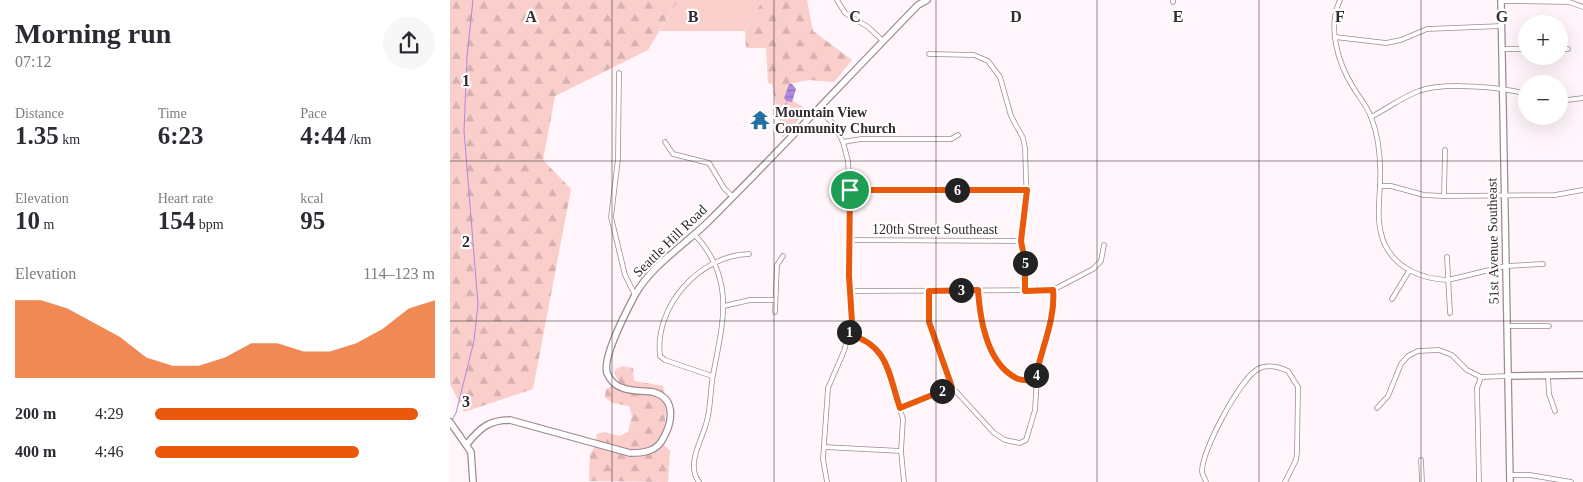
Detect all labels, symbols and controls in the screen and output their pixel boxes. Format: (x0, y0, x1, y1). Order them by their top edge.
text: A (525, 8, 537, 25)
text: B (688, 8, 699, 25)
text: C (849, 8, 861, 25)
text: D (1010, 8, 1022, 25)
text: E (1173, 8, 1183, 25)
text: F (1335, 8, 1345, 25)
text: G (1496, 8, 1509, 25)
map controls (1518, 15, 1568, 125)
button: + (1518, 15, 1568, 65)
button: share (383, 17, 435, 69)
text: Morning run (15, 18, 171, 49)
text: 07:12 (15, 53, 51, 70)
text: 1 (462, 72, 470, 89)
button: − (1518, 75, 1568, 125)
place label: Mountain View Community Church (775, 105, 896, 136)
text: Distance (15, 106, 64, 121)
text: Time (158, 106, 187, 121)
text: Pace (300, 106, 327, 121)
temple icon: Mountain View Community Church (749, 109, 771, 131)
text: 1.35 (15, 122, 59, 149)
text: 6:23 (158, 122, 203, 149)
text: 4:44 (300, 122, 346, 149)
text: km (59, 132, 80, 147)
text: /km (346, 132, 371, 147)
pin (829, 169, 871, 211)
icon: arrive (836, 176, 864, 204)
pin: 6 (944, 178, 970, 202)
street label: 51st Avenue Southeast (1484, 178, 1502, 304)
text: 6 (954, 183, 961, 198)
text: Elevation (15, 191, 69, 206)
text: Heart rate (158, 191, 213, 206)
text: kcal (300, 191, 324, 206)
street label: Seattle Hill Road (630, 202, 710, 280)
text: 10 (15, 207, 40, 234)
text: 154 (158, 207, 195, 234)
text: 95 (300, 207, 325, 234)
text: m (40, 217, 54, 232)
text: bpm (195, 217, 224, 232)
street label: 120th Street Southeast (872, 222, 998, 237)
text: 2 (462, 233, 470, 250)
pin: 5 (1012, 250, 1038, 276)
text: 5 (1022, 256, 1029, 271)
text: Elevation (15, 265, 76, 282)
text: 114–123 m (363, 265, 435, 282)
pin: 3 (948, 278, 974, 302)
text: 3 (958, 283, 965, 298)
pin: 1 (836, 320, 862, 344)
text: 1 (846, 325, 853, 340)
pin: 4 (1024, 362, 1048, 388)
text: 4 (1033, 368, 1040, 383)
pin: 2 (930, 378, 954, 404)
text: 2 (939, 384, 946, 399)
text: 3 (462, 393, 470, 410)
text: 200 m (15, 405, 56, 422)
text: 4:29 (95, 405, 123, 422)
text: 400 m (15, 443, 56, 460)
text: 4:46 (95, 443, 123, 460)

